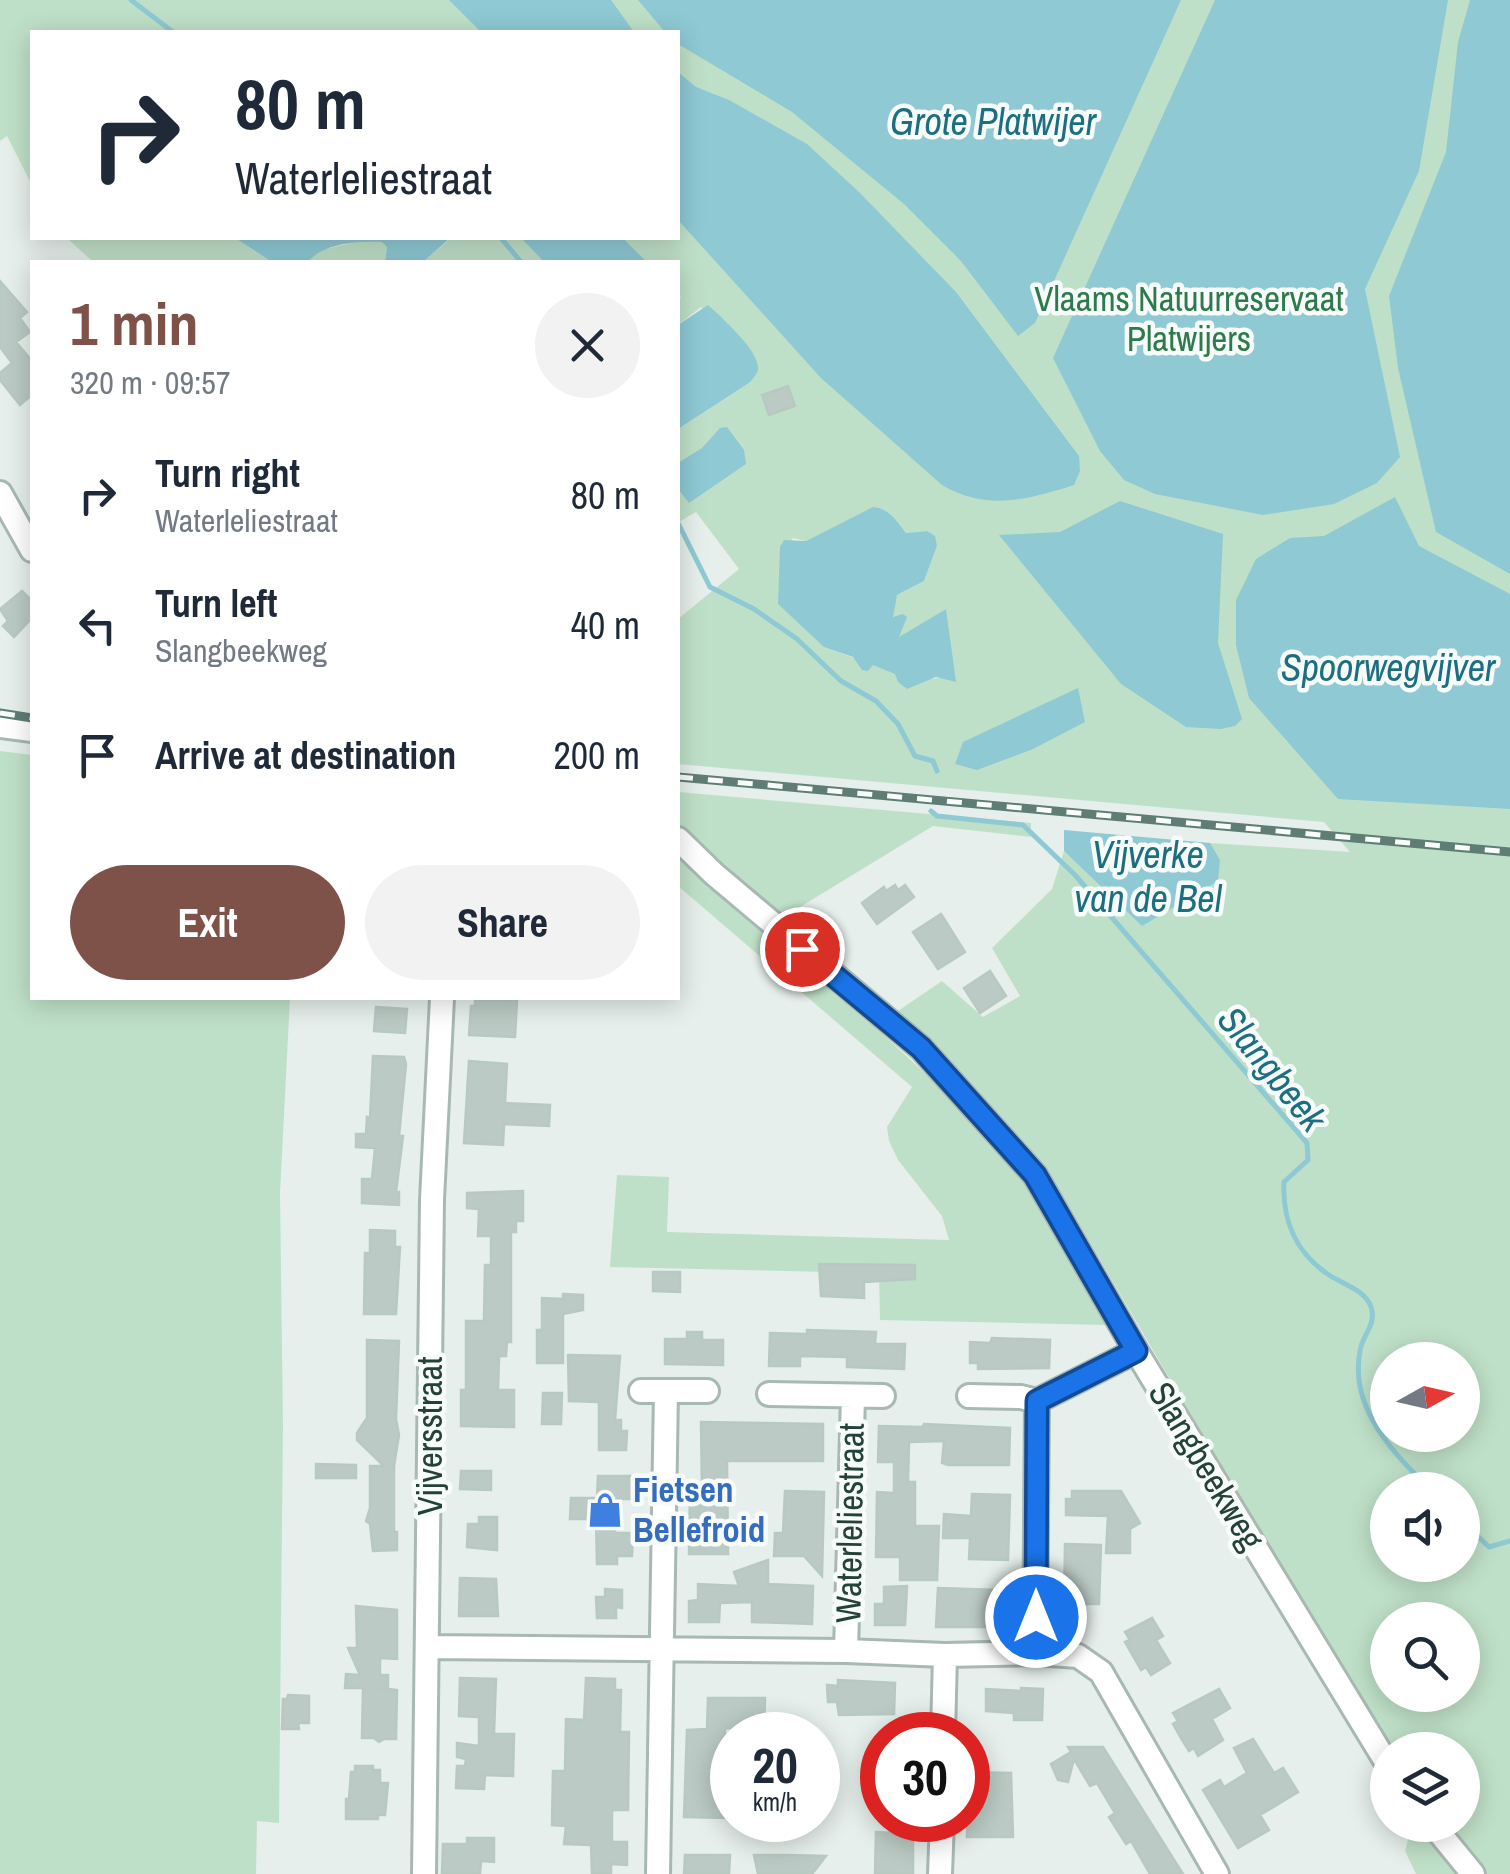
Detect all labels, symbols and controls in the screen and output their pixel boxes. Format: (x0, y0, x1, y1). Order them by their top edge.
text: 80 m (235, 57, 366, 151)
icon: right (70, 70, 200, 200)
water label: Grote Platwijer (890, 96, 1098, 147)
text: Waterleliestraat (235, 147, 492, 208)
park label: Vlaams Natuurreservaat Platwijers (1034, 275, 1344, 362)
text: 1 min (70, 283, 199, 364)
button: close (535, 293, 640, 398)
text: 320 m · 09:57 (70, 361, 230, 404)
text: Turn right (155, 448, 300, 499)
icon: right (70, 468, 125, 523)
text: 80 m (571, 470, 640, 521)
text: Waterleliestraat (155, 499, 338, 542)
text: Turn left (155, 578, 277, 629)
icon: left (70, 598, 125, 653)
text: 40 m (571, 600, 640, 651)
text: Slangbeekweg (155, 629, 327, 672)
water label: Spoorwegvijver (1281, 642, 1497, 693)
icon: arrive (70, 728, 125, 783)
text: Arrive at destination (155, 730, 456, 781)
text: 200 m (553, 730, 640, 781)
water label: Vijverke van de Bel (1074, 829, 1223, 924)
button: Exit (70, 865, 345, 980)
button: Share (365, 865, 640, 980)
pin (760, 907, 845, 992)
icon: arrive (775, 922, 830, 977)
water label: Slangbeek (1206, 995, 1339, 1143)
north arrow (1370, 1342, 1480, 1452)
map controls (1370, 1342, 1480, 1842)
street label: Vijversstraat (406, 1356, 453, 1516)
street label: Slangbeekweg (1138, 1373, 1275, 1559)
street label: Waterleliestraat (824, 1423, 875, 1623)
place label: Fietsen Bellefroid (633, 1466, 765, 1553)
button: sound (1370, 1472, 1480, 1582)
shop icon: Fietsen Bellefroid (586, 1491, 624, 1529)
position arrow (984, 1565, 1088, 1669)
button: search (1370, 1602, 1480, 1712)
speed limit sign: 30 (860, 1712, 990, 1842)
text: 20 (752, 1731, 798, 1799)
button: layers (1370, 1732, 1480, 1842)
text: km/h (753, 1785, 797, 1819)

